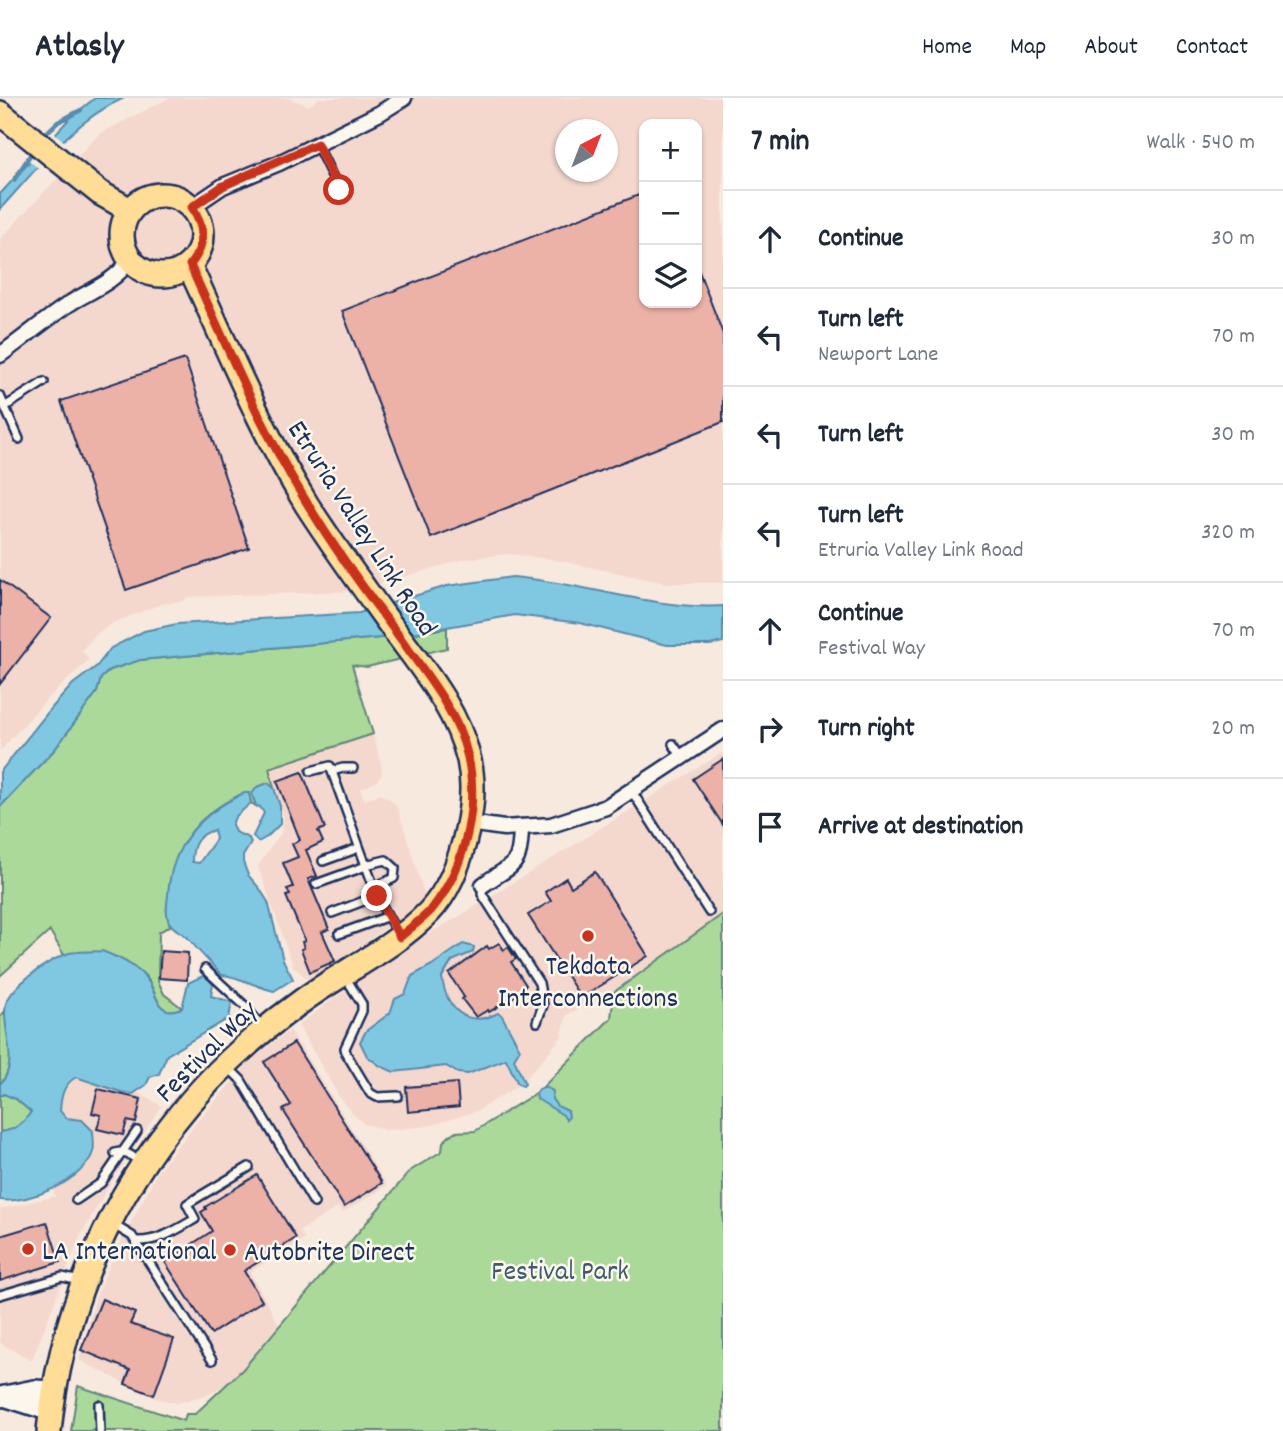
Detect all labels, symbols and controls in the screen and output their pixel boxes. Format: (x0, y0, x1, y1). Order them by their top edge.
text: Atlasly (35, 25, 124, 72)
text: Home (922, 31, 972, 65)
text: Map (1010, 31, 1046, 65)
text: About (1084, 31, 1138, 65)
text: Contact (1176, 31, 1248, 65)
north arrow (555, 119, 618, 182)
map controls (639, 119, 702, 308)
button: + (639, 119, 702, 182)
text: 7 min (751, 122, 809, 165)
text: Walk · 540 m (1147, 127, 1255, 160)
route start (323, 174, 354, 205)
button: − (639, 182, 702, 245)
icon: ahead (751, 220, 789, 258)
text: Continue (818, 221, 903, 258)
text: 30 m (1211, 223, 1255, 256)
button: layers (639, 245, 702, 308)
text: Turn left (818, 302, 904, 339)
icon: left (751, 318, 789, 356)
text: 70 m (1213, 321, 1255, 354)
text: Newport Lane (818, 339, 938, 372)
street label: Etruria Valley Link Road (275, 414, 445, 646)
icon: left (751, 416, 789, 454)
text: Turn left (818, 417, 904, 454)
text: 30 m (1211, 419, 1255, 452)
text: Turn left (818, 498, 904, 535)
icon: left (751, 514, 789, 552)
text: 320 m (1201, 517, 1255, 550)
text: Etruria Valley Link Road (818, 535, 1024, 568)
text: Continue (818, 596, 903, 633)
icon: ahead (751, 612, 789, 650)
text: 70 m (1213, 615, 1255, 648)
text: Festival Way (818, 633, 925, 666)
icon: right (751, 710, 789, 748)
text: Turn right (818, 711, 915, 748)
text: 20 m (1211, 713, 1255, 746)
icon: arrive (751, 808, 789, 846)
text: Arrive at destination (818, 809, 1023, 846)
route end (361, 880, 392, 911)
marker: Tekdata Interconnections (580, 928, 596, 944)
place label: Tekdata Interconnections (498, 949, 678, 1021)
street label: Festival Way (148, 993, 269, 1114)
place label: LA International (42, 1234, 217, 1274)
place label: Autobrite Direct (244, 1235, 415, 1275)
marker: LA International (20, 1241, 36, 1257)
marker: Autobrite Direct (222, 1242, 238, 1258)
park label: Festival Park (491, 1254, 629, 1294)

